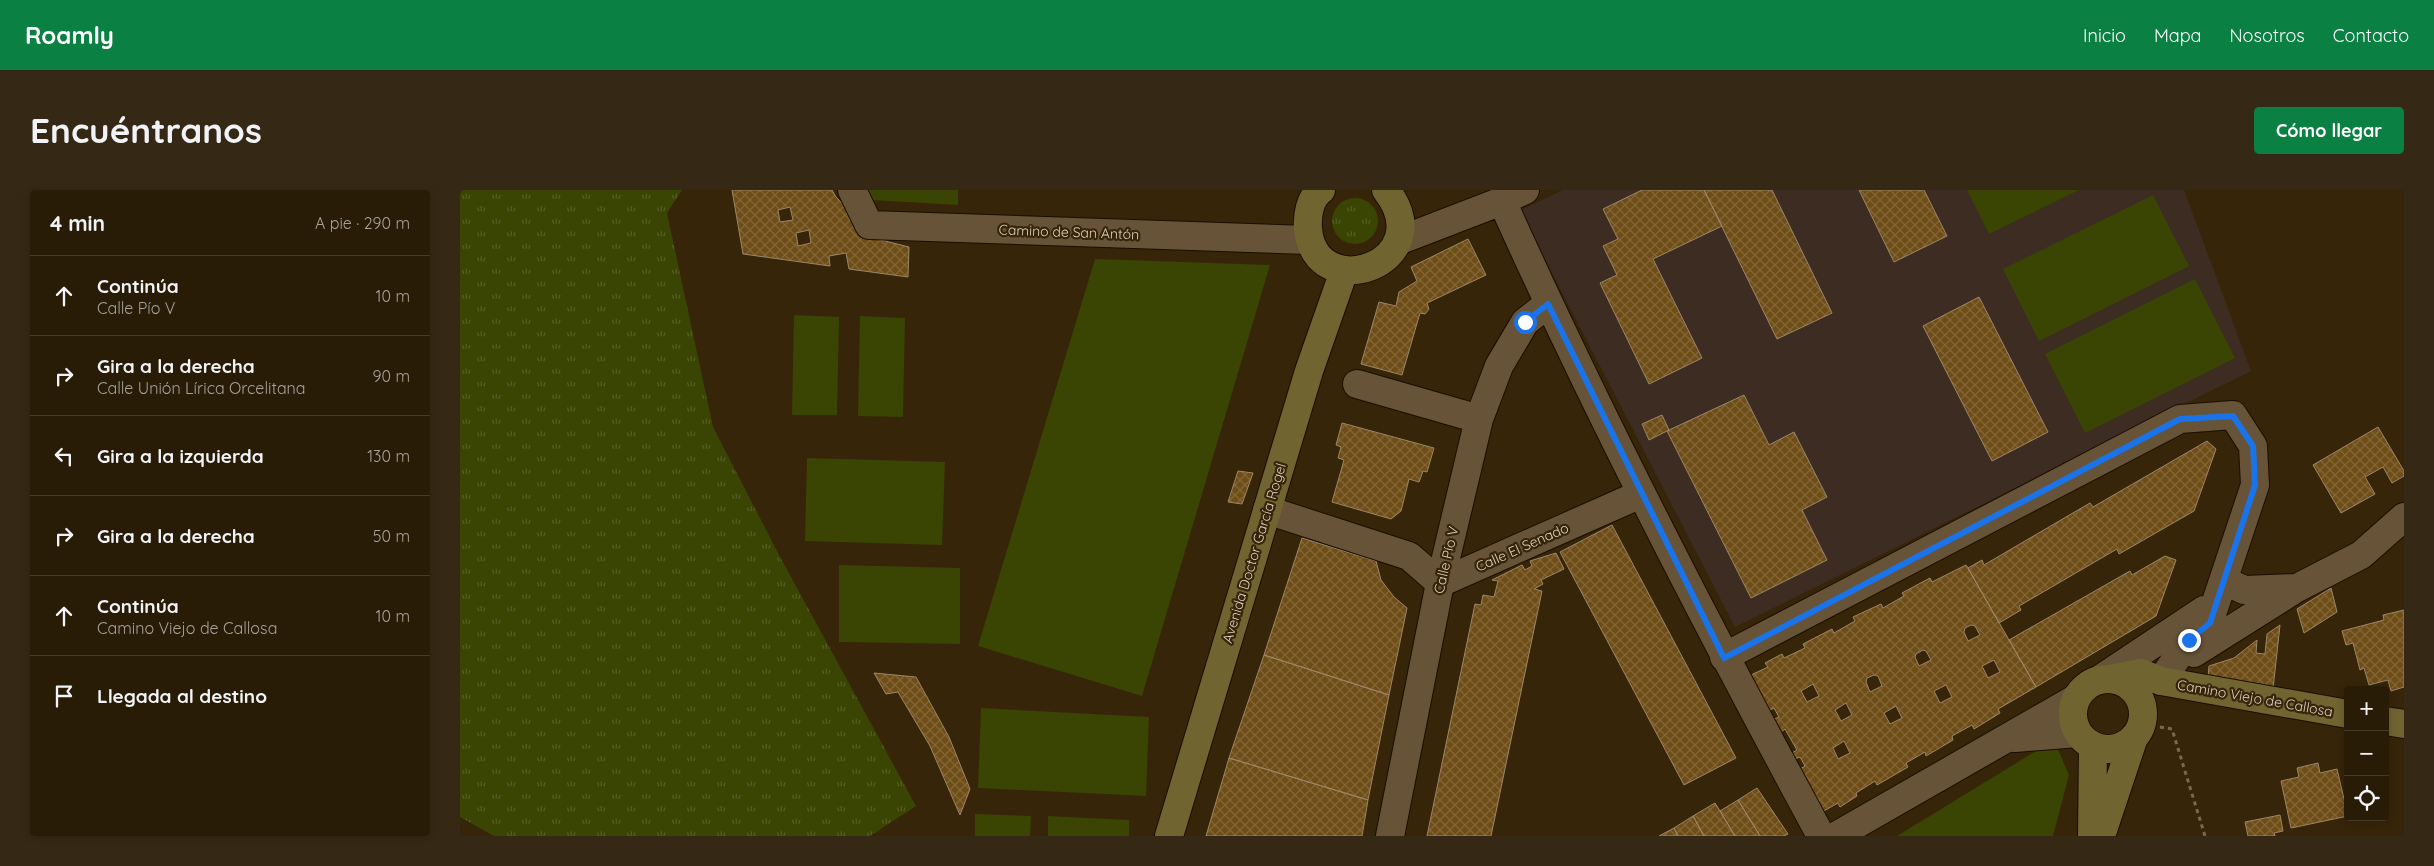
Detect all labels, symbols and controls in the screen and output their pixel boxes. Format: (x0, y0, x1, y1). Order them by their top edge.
text: Roamly (25, 20, 114, 50)
text: Inicio (2083, 24, 2126, 47)
text: Mapa (2154, 24, 2202, 47)
text: Nosotros (2230, 24, 2305, 47)
text: Contacto (2333, 24, 2409, 47)
button: Cómo llegar (2254, 107, 2404, 154)
text: Encuéntranos (30, 108, 262, 152)
text: 4 min (50, 210, 105, 236)
text: A pie · 290 m (315, 213, 410, 233)
street label: Camino de San Antón (998, 221, 1140, 243)
text: Continúa (97, 274, 179, 298)
icon: ahead (50, 282, 78, 310)
text: 10 m (376, 286, 410, 306)
text: Calle Pío V (97, 298, 175, 318)
route start (1514, 311, 1537, 334)
text: Gira a la derecha (97, 354, 255, 378)
icon: right (50, 362, 78, 390)
text: 90 m (373, 366, 410, 386)
text: Calle Unión Lírica Orcelitana (97, 378, 306, 398)
icon: left (50, 442, 78, 470)
text: Gira a la izquierda (97, 444, 264, 468)
text: 130 m (367, 446, 410, 466)
street label: Avenida Doctor García Rogel (1218, 461, 1290, 645)
street label: Calle El Senado (1473, 518, 1571, 576)
icon: right (50, 522, 78, 550)
text: Gira a la derecha (97, 524, 255, 548)
street label: Calle Pío V (1430, 525, 1462, 595)
text: 50 m (373, 526, 410, 546)
text: Continúa (97, 594, 179, 618)
icon: ahead (50, 602, 78, 630)
text: 10 m (376, 606, 410, 626)
text: Camino Viejo de Callosa (97, 618, 277, 638)
route end (2178, 629, 2201, 652)
street label: Camino Viejo de Callosa (2176, 675, 2334, 721)
icon: arrive (50, 682, 78, 710)
text: Llegada al destino (97, 684, 267, 708)
map controls (2344, 686, 2389, 821)
button: + (2344, 686, 2389, 731)
button: − (2344, 731, 2389, 776)
button: locate (2344, 776, 2389, 821)

